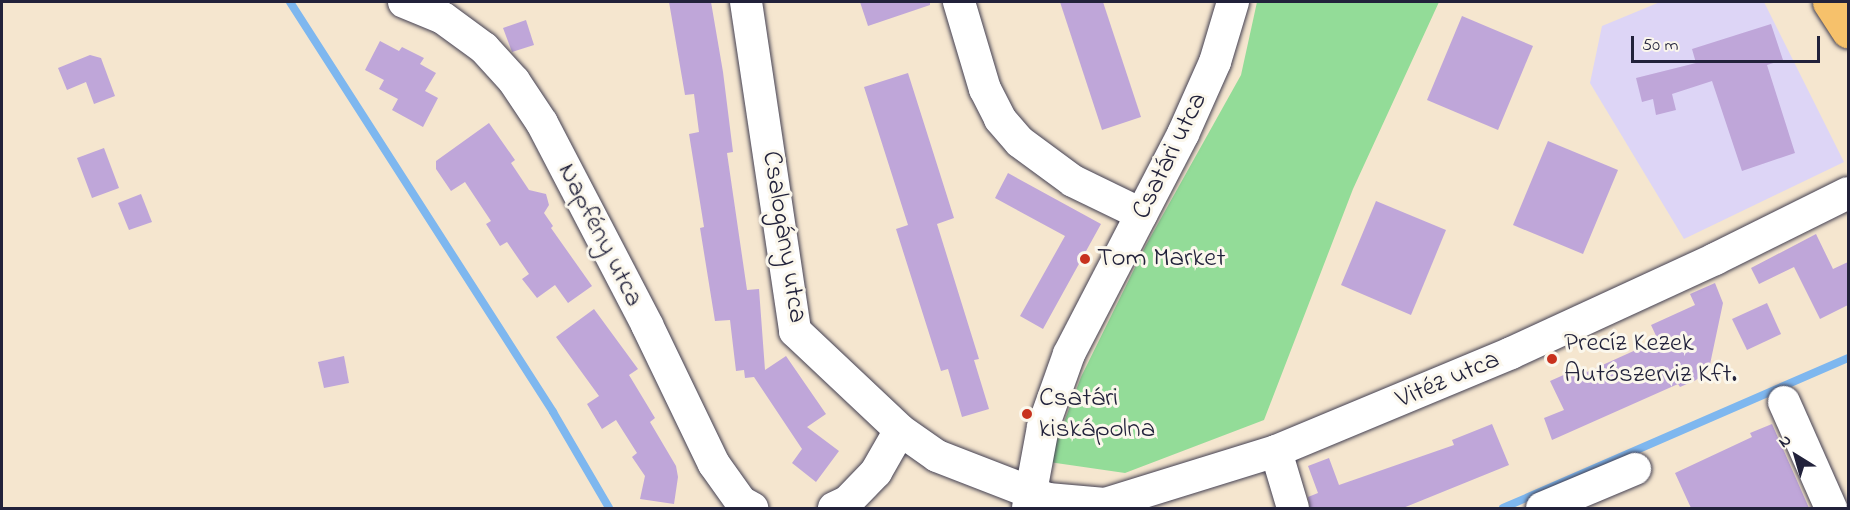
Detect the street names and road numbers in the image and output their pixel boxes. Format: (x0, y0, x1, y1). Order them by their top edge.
street label: Csatári utca (1125, 87, 1215, 225)
street label: Csalogány utca (754, 149, 814, 325)
street label: Napfény utca (550, 158, 650, 312)
street label: Vitéz utca (1391, 344, 1505, 416)

